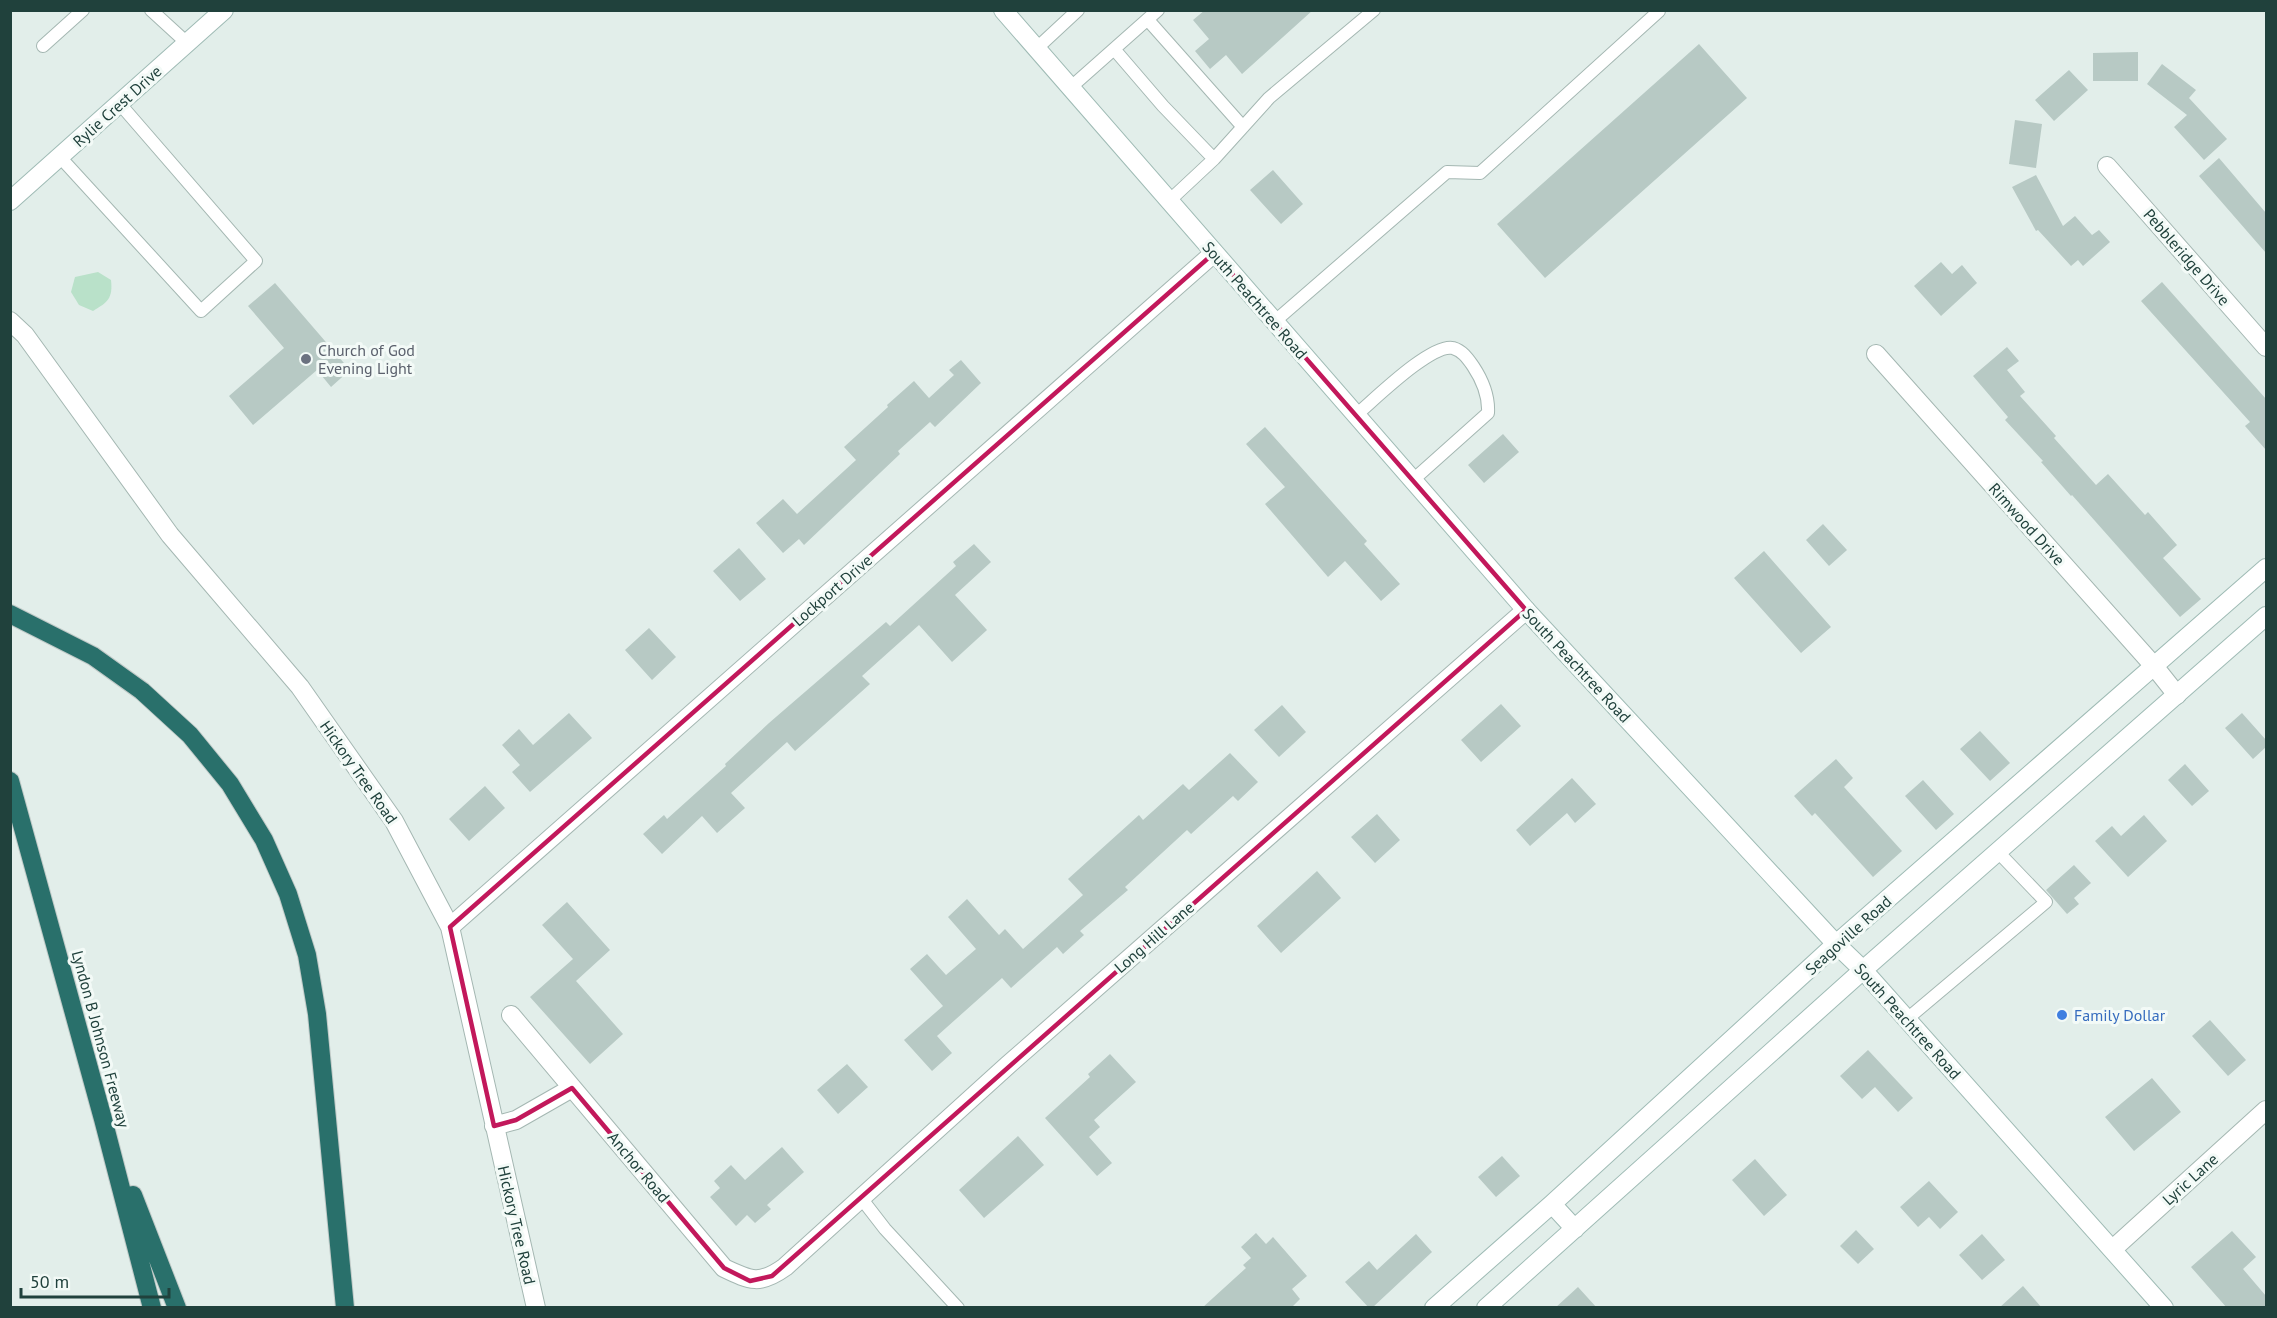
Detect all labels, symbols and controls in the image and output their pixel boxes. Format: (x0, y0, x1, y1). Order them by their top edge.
street label: Rylie Crest Drive (68, 61, 166, 151)
street label: Pebbleridge Drive (2140, 204, 2234, 310)
street label: South Peachtree Road (1198, 237, 1312, 363)
place label: Church of God Evening Light (318, 340, 415, 378)
marker: Church of God Evening Light (299, 352, 313, 366)
street label: Rimwood Drive (1985, 479, 2069, 569)
street label: Lockport Drive (788, 550, 876, 630)
street label: South Peachtree Road (1519, 603, 1635, 727)
street label: Hickory Tree Road (316, 717, 402, 827)
street label: Seagoville Road (1801, 891, 1895, 979)
street label: Long Hill Lane (1110, 897, 1198, 977)
street label: Lyndon B Johnson Freeway (68, 948, 134, 1130)
street label: South Peachtree Road (1851, 959, 1965, 1083)
place label: Family Dollar (2074, 1005, 2166, 1025)
marker: Family Dollar (2055, 1008, 2069, 1022)
street label: Anchor Road (604, 1128, 674, 1206)
street label: Lyric Lane (2158, 1149, 2222, 1209)
street label: Hickory Tree Road (494, 1164, 540, 1286)
scale bar (21, 1261, 170, 1299)
text: 50 m (30, 1270, 69, 1293)

